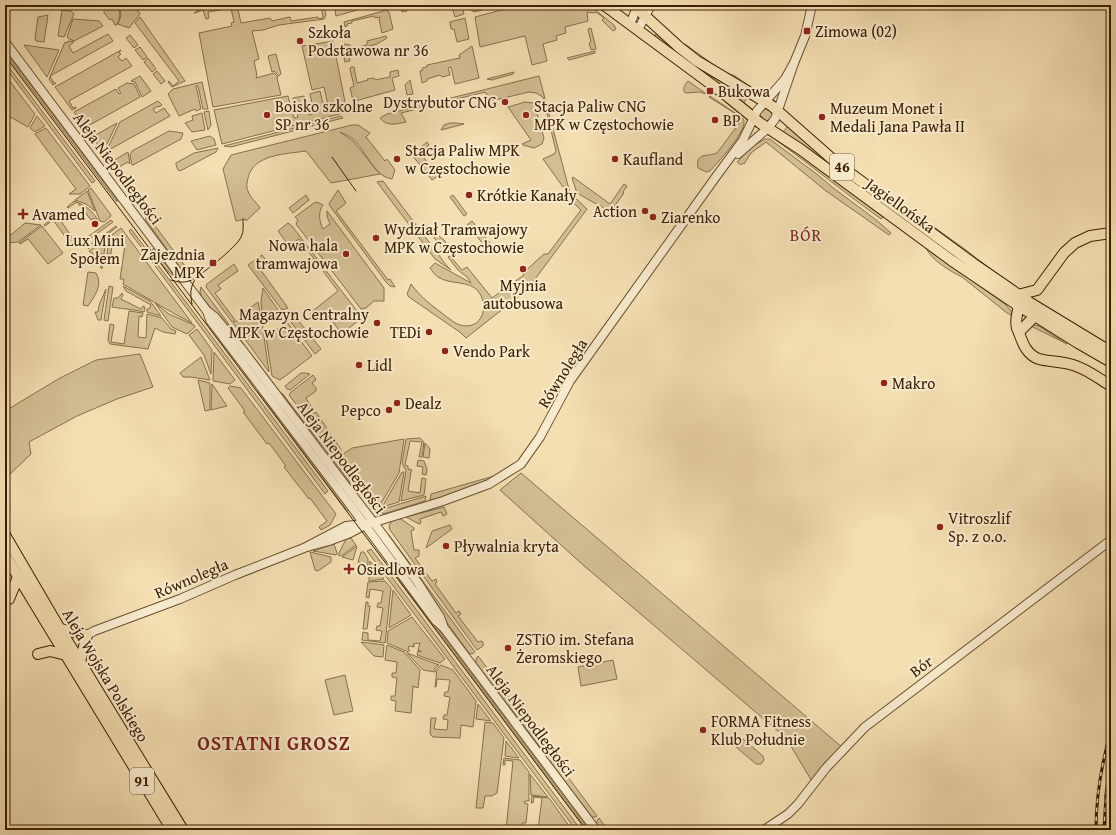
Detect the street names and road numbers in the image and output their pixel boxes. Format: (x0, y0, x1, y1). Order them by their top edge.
street label: Aleja Niepodległości (68, 107, 169, 230)
road number: 46 (830, 154, 854, 180)
street label: Jagiellońska (860, 170, 941, 239)
street label: Równoległa (531, 333, 593, 412)
street label: Aleja Niepodległości (292, 396, 393, 519)
street label: Równoległa (150, 552, 232, 604)
street label: Aleja Wojska Polskiego (57, 604, 155, 746)
street label: Bór (904, 649, 938, 683)
street label: Aleja Niepodległości (481, 659, 582, 782)
road number: 91 (130, 768, 154, 794)

